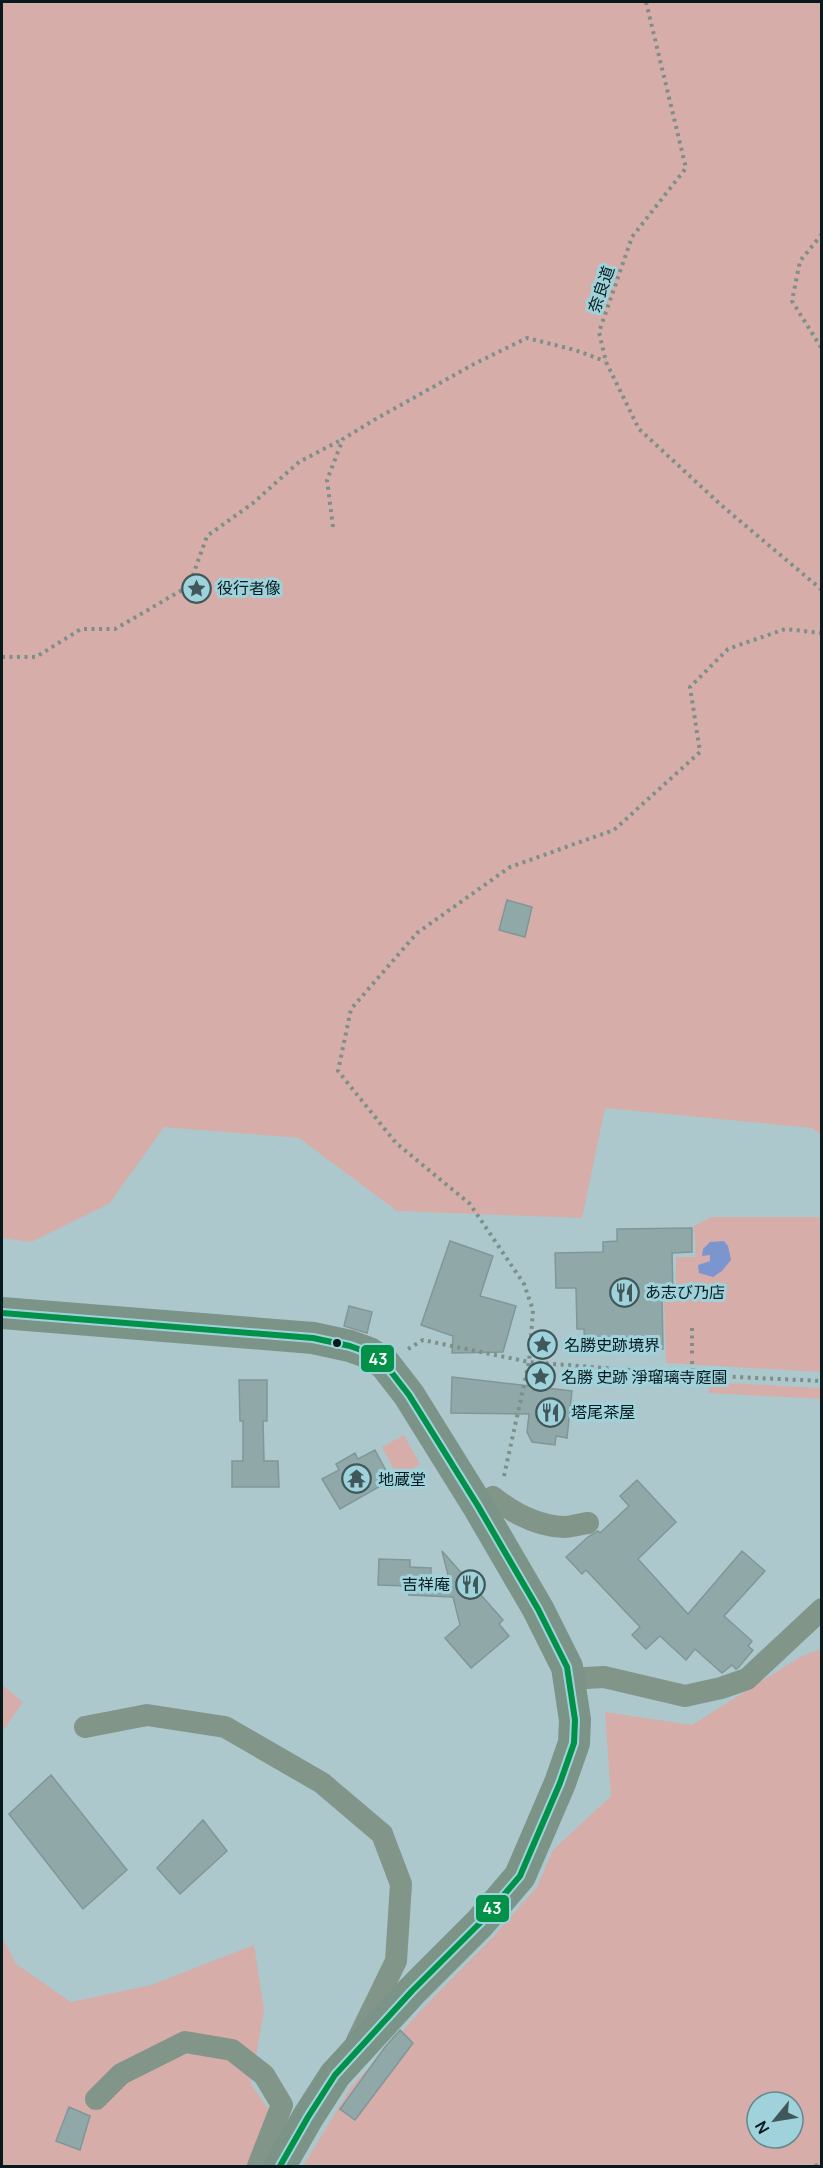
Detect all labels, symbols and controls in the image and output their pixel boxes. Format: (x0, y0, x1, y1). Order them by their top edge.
street label: 奈良道 (583, 263, 619, 315)
place icon: 役行者像 (180, 572, 212, 604)
place label: 役行者像 (217, 577, 281, 599)
restaurant icon: あ志び乃店 (608, 1276, 640, 1308)
place label: あ志び乃店 (645, 1281, 725, 1303)
place icon: 名勝史跡境界 (527, 1329, 559, 1361)
place label: 名勝史跡境界 (564, 1334, 660, 1356)
unlabelled marker (331, 1337, 343, 1349)
line badge: 43 (360, 1344, 395, 1373)
text: 43 (368, 1348, 388, 1370)
place icon: 名勝 史跡 淨瑠璃寺庭園 (524, 1361, 556, 1393)
place label: 名勝 史跡 淨瑠璃寺庭園 (561, 1366, 727, 1388)
restaurant icon: 塔尾茶屋 (534, 1396, 566, 1428)
place label: 塔尾茶屋 (571, 1401, 635, 1423)
temple icon: 地蔵堂 (341, 1463, 373, 1495)
place label: 地蔵堂 (378, 1468, 426, 1490)
restaurant icon: 吉祥庵 (455, 1568, 487, 1600)
place label: 吉祥庵 (402, 1573, 450, 1595)
line badge: 43 (475, 1894, 510, 1923)
text: 43 (482, 1897, 502, 1919)
north arrow (745, 2090, 805, 2150)
text: N (750, 2117, 774, 2138)

